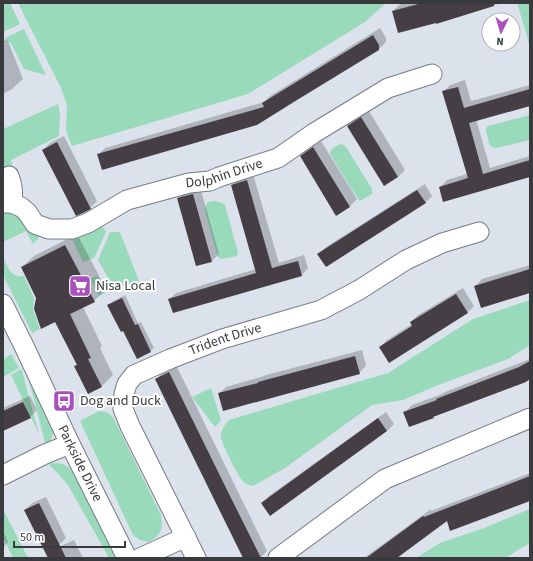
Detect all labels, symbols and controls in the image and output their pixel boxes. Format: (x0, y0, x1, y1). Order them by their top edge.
north arrow (481, 12, 521, 52)
text: N (496, 34, 504, 49)
street label: Dolphin Drive (185, 154, 265, 193)
supermarket icon: Nisa Local (67, 273, 93, 299)
place label: Nisa Local (96, 276, 156, 296)
street label: Trident Drive (186, 318, 264, 361)
bus stop icon: Dog and Duck (51, 388, 77, 414)
place label: Dog and Duck (80, 391, 161, 411)
street label: Parkside Drive (52, 422, 107, 505)
scale bar (14, 523, 125, 549)
text: 50 m (20, 529, 44, 546)

